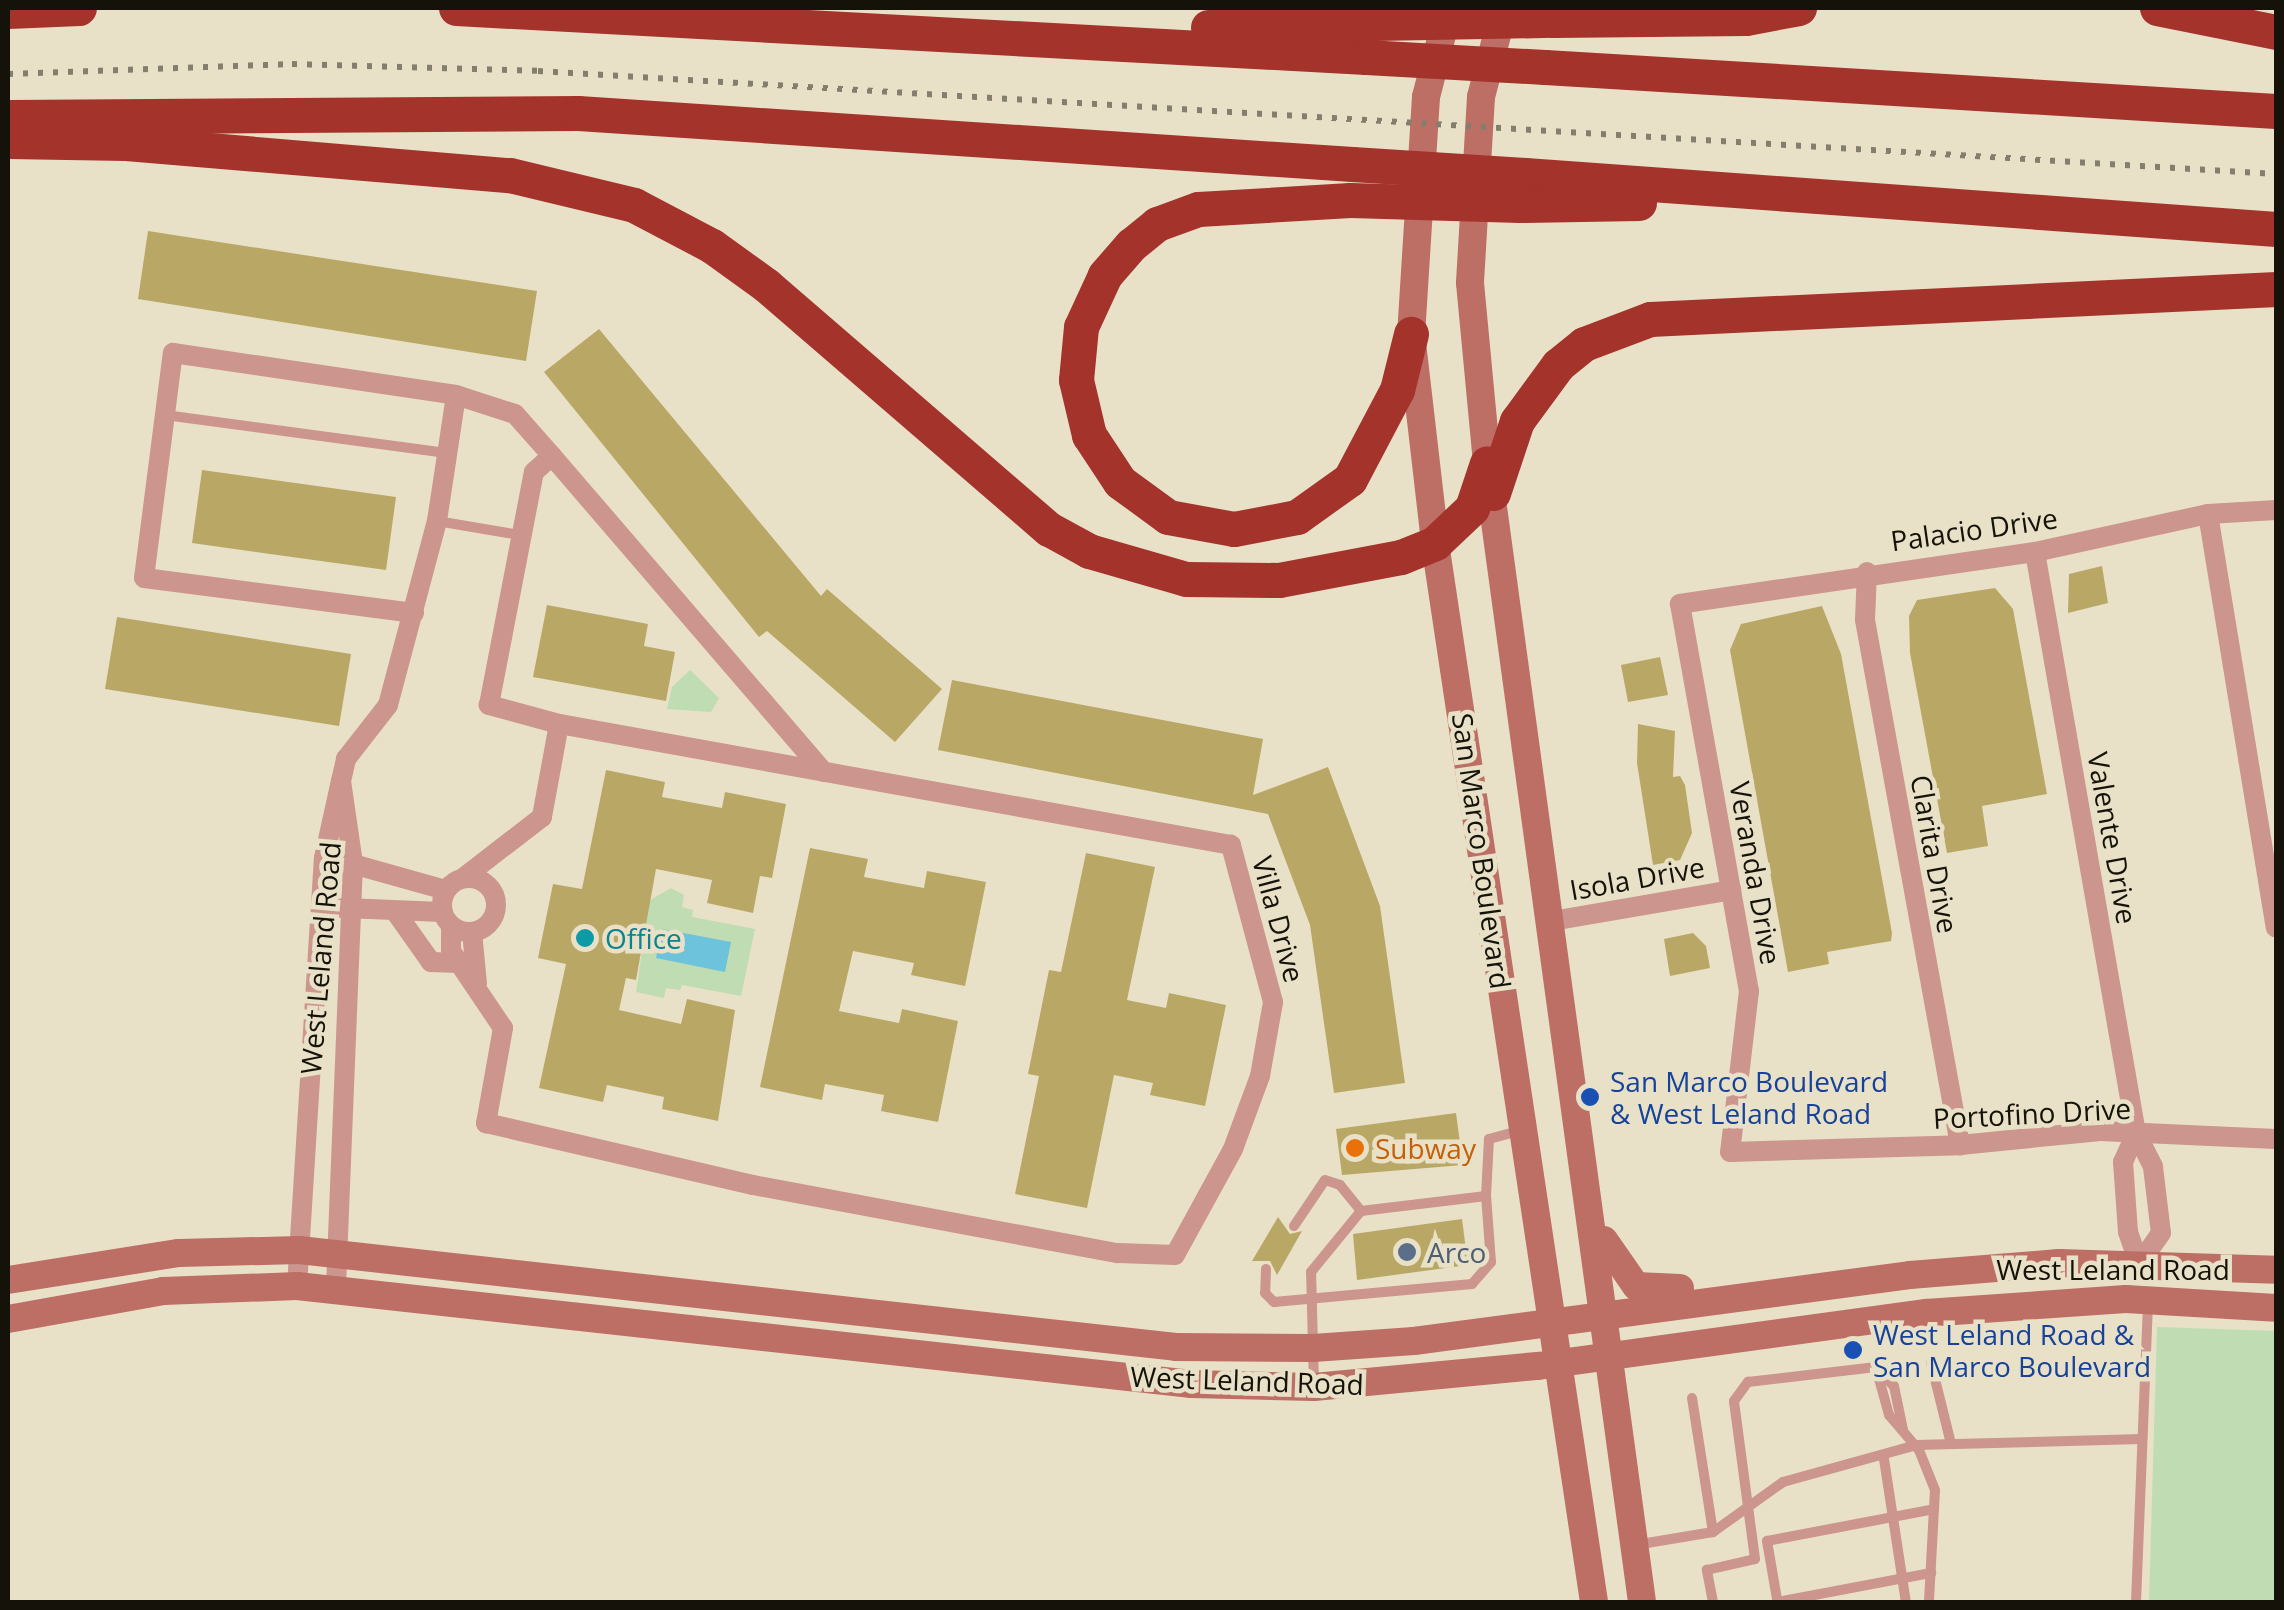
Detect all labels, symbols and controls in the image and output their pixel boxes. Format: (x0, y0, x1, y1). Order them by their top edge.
street label: Palacio Drive (1888, 501, 2060, 557)
street label: San Marco Boulevard (1446, 711, 1518, 991)
street label: Valente Drive (2081, 750, 2145, 926)
street label: Clarita Drive (1905, 772, 1965, 936)
street label: Veranda Drive (1723, 779, 1789, 967)
street label: West Leland Road (293, 840, 347, 1076)
street label: Isola Drive (1567, 850, 1707, 906)
street label: Villa Drive (1246, 852, 1312, 986)
place label: Office (605, 921, 682, 955)
marker: Office (574, 927, 596, 949)
place label: San Marco Boulevard & West Leland Road (1610, 1064, 1888, 1130)
marker: San Marco Boulevard & West Leland Road (1579, 1086, 1601, 1108)
street label: Portofino Drive (1932, 1091, 2132, 1135)
place label: Subway (1375, 1131, 1476, 1165)
marker: Subway (1344, 1137, 1366, 1159)
place label: Arco (1427, 1235, 1486, 1269)
marker: Arco (1396, 1241, 1418, 1263)
street label: West Leland Road (1996, 1252, 2230, 1286)
place label: West Leland Road & San Marco Boulevard (1873, 1317, 2151, 1383)
marker: West Leland Road & San Marco Boulevard (1842, 1339, 1864, 1361)
street label: West Leland Road (1130, 1359, 1364, 1401)

